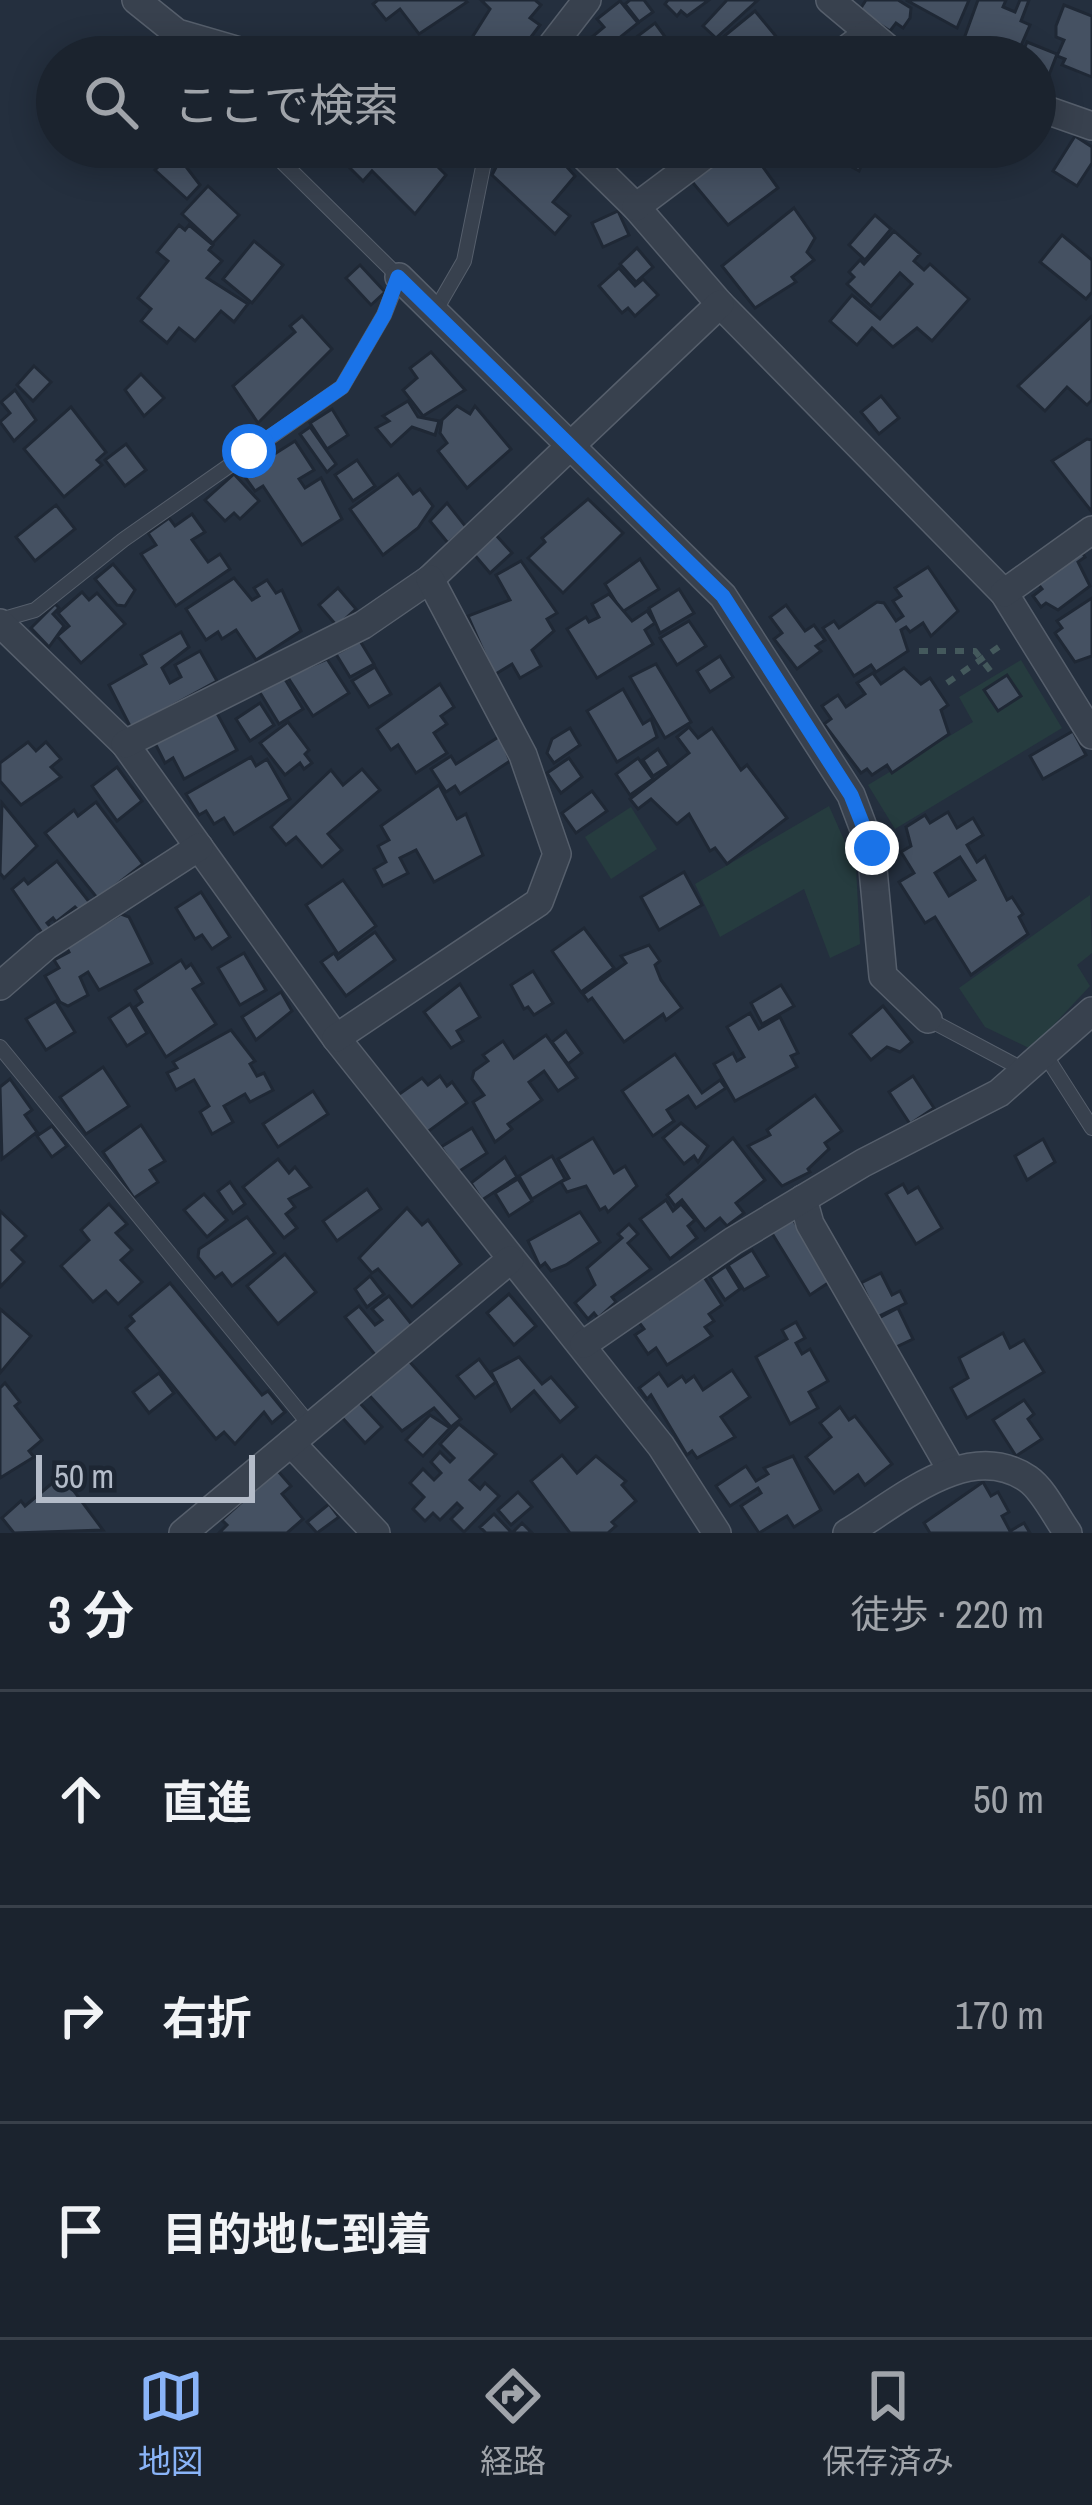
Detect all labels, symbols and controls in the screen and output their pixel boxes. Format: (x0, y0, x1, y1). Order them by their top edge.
search box (36, 36, 1056, 168)
icon: search (78, 69, 144, 135)
text: ここで検索 (174, 74, 399, 135)
route start (222, 424, 276, 478)
route end (845, 821, 899, 875)
scale bar (36, 1449, 255, 1502)
text: 50 m (54, 1454, 114, 1498)
text: 3 分 (48, 1580, 134, 1649)
text: 徒歩 · 220 m (850, 1588, 1044, 1640)
icon: ahead (48, 1766, 114, 1832)
text: 直進 (162, 1771, 252, 1832)
text: 50 m (973, 1773, 1044, 1825)
icon: right (48, 1982, 114, 2048)
text: 右折 (162, 1987, 252, 2048)
text: 170 m (955, 1989, 1044, 2041)
icon: arrive (48, 2198, 114, 2264)
text: 目的地に到着 (162, 2203, 432, 2264)
tab: 地図 (138, 2363, 204, 2483)
tab: 経路 (480, 2363, 546, 2483)
tab: 保存済み (822, 2363, 954, 2483)

